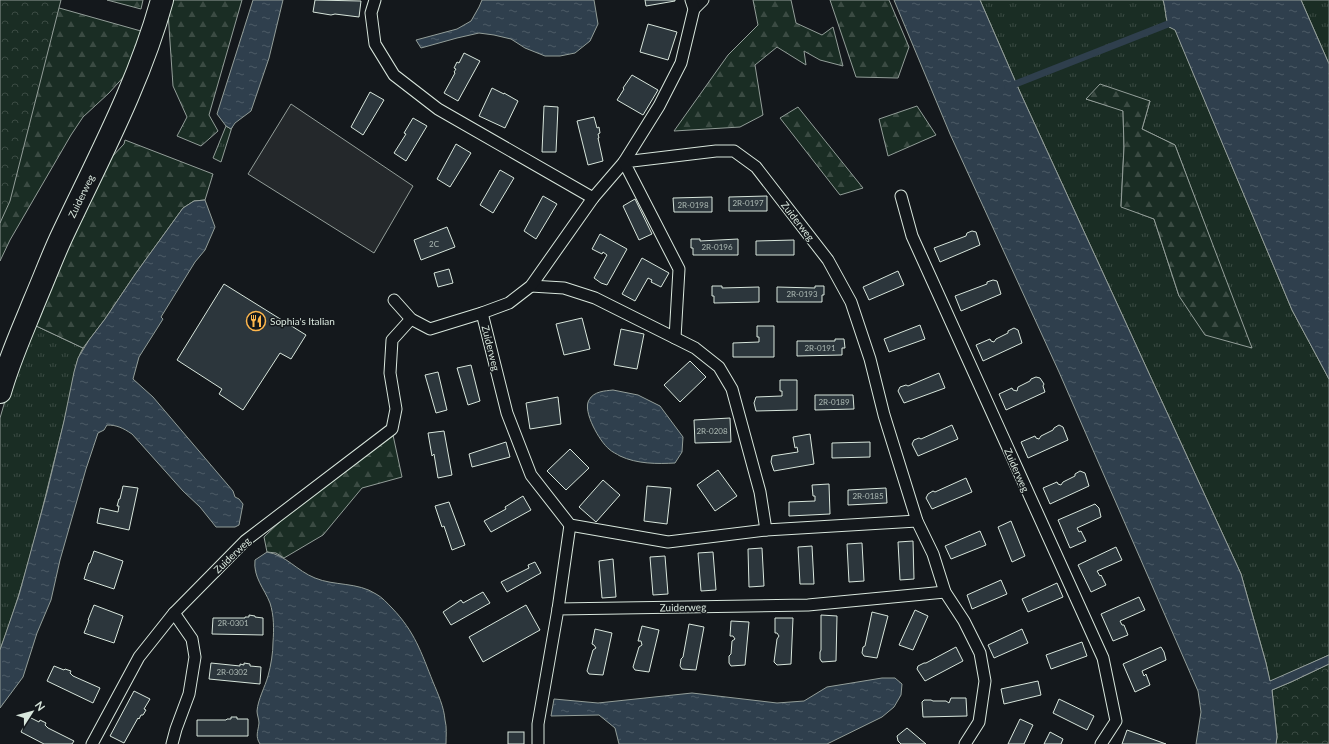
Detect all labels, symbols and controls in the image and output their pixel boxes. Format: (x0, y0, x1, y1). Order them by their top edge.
street label: Zuiderweg (65, 172, 97, 220)
house number: 2R-0197 (732, 198, 764, 208)
street label: Zuiderweg (779, 199, 817, 243)
house number: 2R-0198 (677, 200, 709, 210)
house number: 2C (429, 239, 440, 249)
house number: 2R-0196 (701, 242, 733, 252)
house number: 2R-0193 (786, 289, 818, 299)
restaurant icon: Sophia's Italian (245, 310, 267, 332)
place label: Sophia's Italian (270, 315, 335, 327)
street label: Zuiderweg (480, 324, 502, 372)
house number: 2R-0191 (804, 343, 836, 353)
house number: 2R-0189 (818, 397, 850, 407)
house number: 2R-0208 (696, 426, 728, 436)
street label: Zuiderweg (1002, 446, 1032, 494)
house number: 2R-0185 (852, 491, 884, 501)
street label: Zuiderweg (211, 535, 253, 575)
street label: Zuiderweg (660, 601, 706, 613)
house number: 2R-0301 (217, 618, 249, 628)
house number: 2R-0302 (216, 667, 248, 677)
north arrow (12, 692, 52, 732)
text: N (33, 699, 48, 713)

